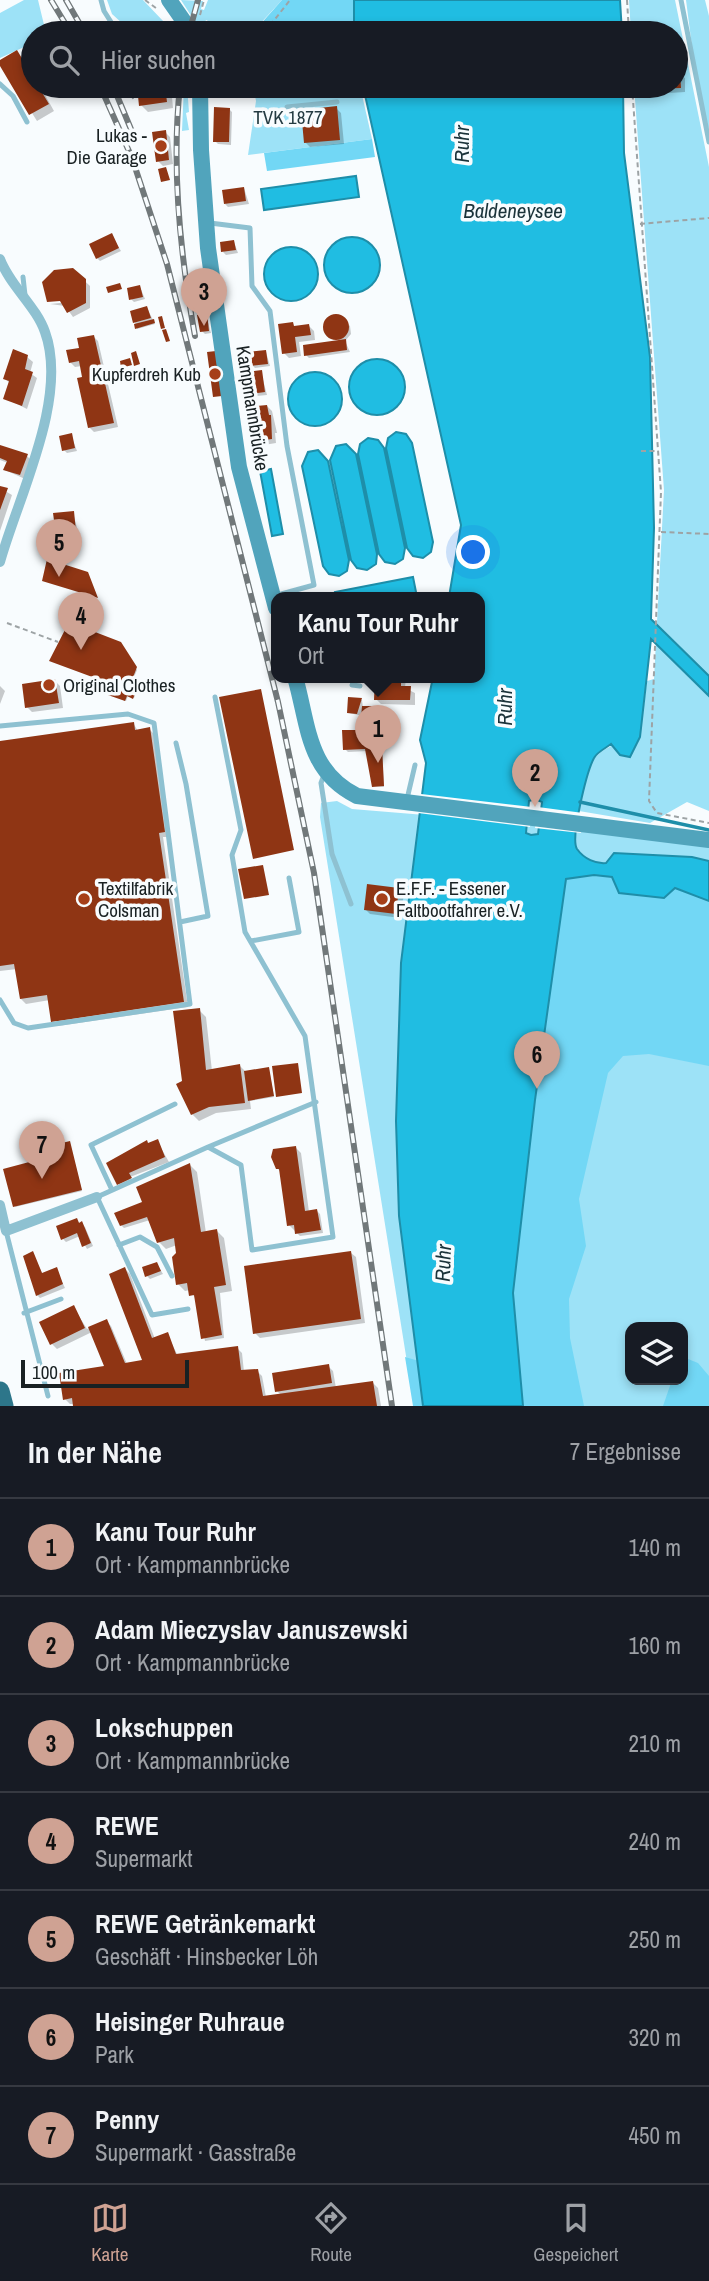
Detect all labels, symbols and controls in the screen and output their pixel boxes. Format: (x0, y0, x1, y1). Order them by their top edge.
search box (21, 21, 688, 98)
icon: search (45, 41, 83, 79)
text: Hier suchen (101, 42, 216, 77)
park label: TVK 1877 (253, 104, 323, 130)
place label: Lukas - Die Garage (66, 122, 147, 170)
water label: Ruhr (447, 124, 476, 163)
marker: Lukas - Die Garage (153, 138, 169, 154)
water label: Baldeneysee (463, 196, 563, 225)
pin: 3 (181, 268, 227, 326)
street label: Kampmannbrücke (230, 344, 276, 472)
place label: Kupferdreh Kub (92, 361, 201, 387)
marker: Kupferdreh Kub (207, 366, 223, 382)
pin: 5 (36, 519, 82, 577)
your location (456, 535, 490, 569)
pin: 4 (58, 592, 104, 650)
popup (271, 592, 485, 683)
text: Kanu Tour Ruhr (298, 605, 458, 640)
text: Ort (298, 640, 324, 671)
place label: Original Clothes (63, 672, 176, 698)
marker: Original Clothes (41, 677, 57, 693)
water label: Ruhr (490, 687, 519, 726)
pin: 1 (355, 705, 401, 763)
pin: 2 (512, 749, 558, 807)
place label: Textilfabrik Colsman (98, 875, 174, 923)
place label: E.F.F. - Essener Faltbootfahrer e.V. (396, 875, 523, 923)
marker: Textilfabrik Colsman (76, 891, 92, 907)
marker: E.F.F. - Essener Faltbootfahrer e.V. (374, 891, 390, 907)
pin: 6 (514, 1031, 560, 1089)
pin: 7 (19, 1121, 65, 1179)
water label: Ruhr (428, 1243, 458, 1282)
map controls (625, 1322, 688, 1385)
button: layers (625, 1322, 688, 1385)
scale bar (21, 1357, 189, 1389)
text: 100 m (32, 1359, 75, 1385)
text: In der Nähe (28, 1432, 162, 1472)
text: 7 Ergebnisse (570, 1436, 681, 1467)
text: Kanu Tour Ruhr (95, 1514, 256, 1549)
text: 1 (46, 1532, 56, 1563)
text: 140 m (629, 1532, 681, 1563)
text: Ort · Kampmannbrücke (95, 1549, 290, 1580)
text: Adam Mieczyslav Januszewski (95, 1612, 408, 1647)
text: 2 (46, 1630, 56, 1661)
text: 160 m (629, 1630, 681, 1661)
text: Ort · Kampmannbrücke (95, 1647, 290, 1678)
text: Lokschuppen (95, 1710, 234, 1745)
text: 3 (46, 1728, 56, 1759)
text: 210 m (629, 1728, 681, 1759)
text: Ort · Kampmannbrücke (95, 1745, 290, 1776)
text: REWE (95, 1808, 159, 1843)
text: 4 (46, 1826, 56, 1857)
text: 240 m (629, 1826, 681, 1857)
text: Supermarkt (95, 1843, 192, 1874)
text: REWE Getränkemarkt (95, 1906, 315, 1941)
text: 5 (46, 1924, 56, 1955)
text: 250 m (629, 1924, 681, 1955)
text: Geschäft · Hinsbecker Löh (95, 1941, 318, 1972)
text: Heisinger Ruhraue (95, 2004, 285, 2039)
text: 6 (46, 2022, 56, 2053)
text: 320 m (629, 2022, 681, 2053)
text: Park (95, 2039, 134, 2070)
text: Penny (95, 2102, 159, 2137)
text: 7 (46, 2120, 56, 2151)
text: 450 m (629, 2120, 681, 2151)
text: Supermarkt · Gasstraße (95, 2137, 296, 2168)
tab: Karte (91, 2199, 129, 2267)
tab: Route (310, 2199, 352, 2267)
tab: Gespeichert (533, 2199, 618, 2267)

